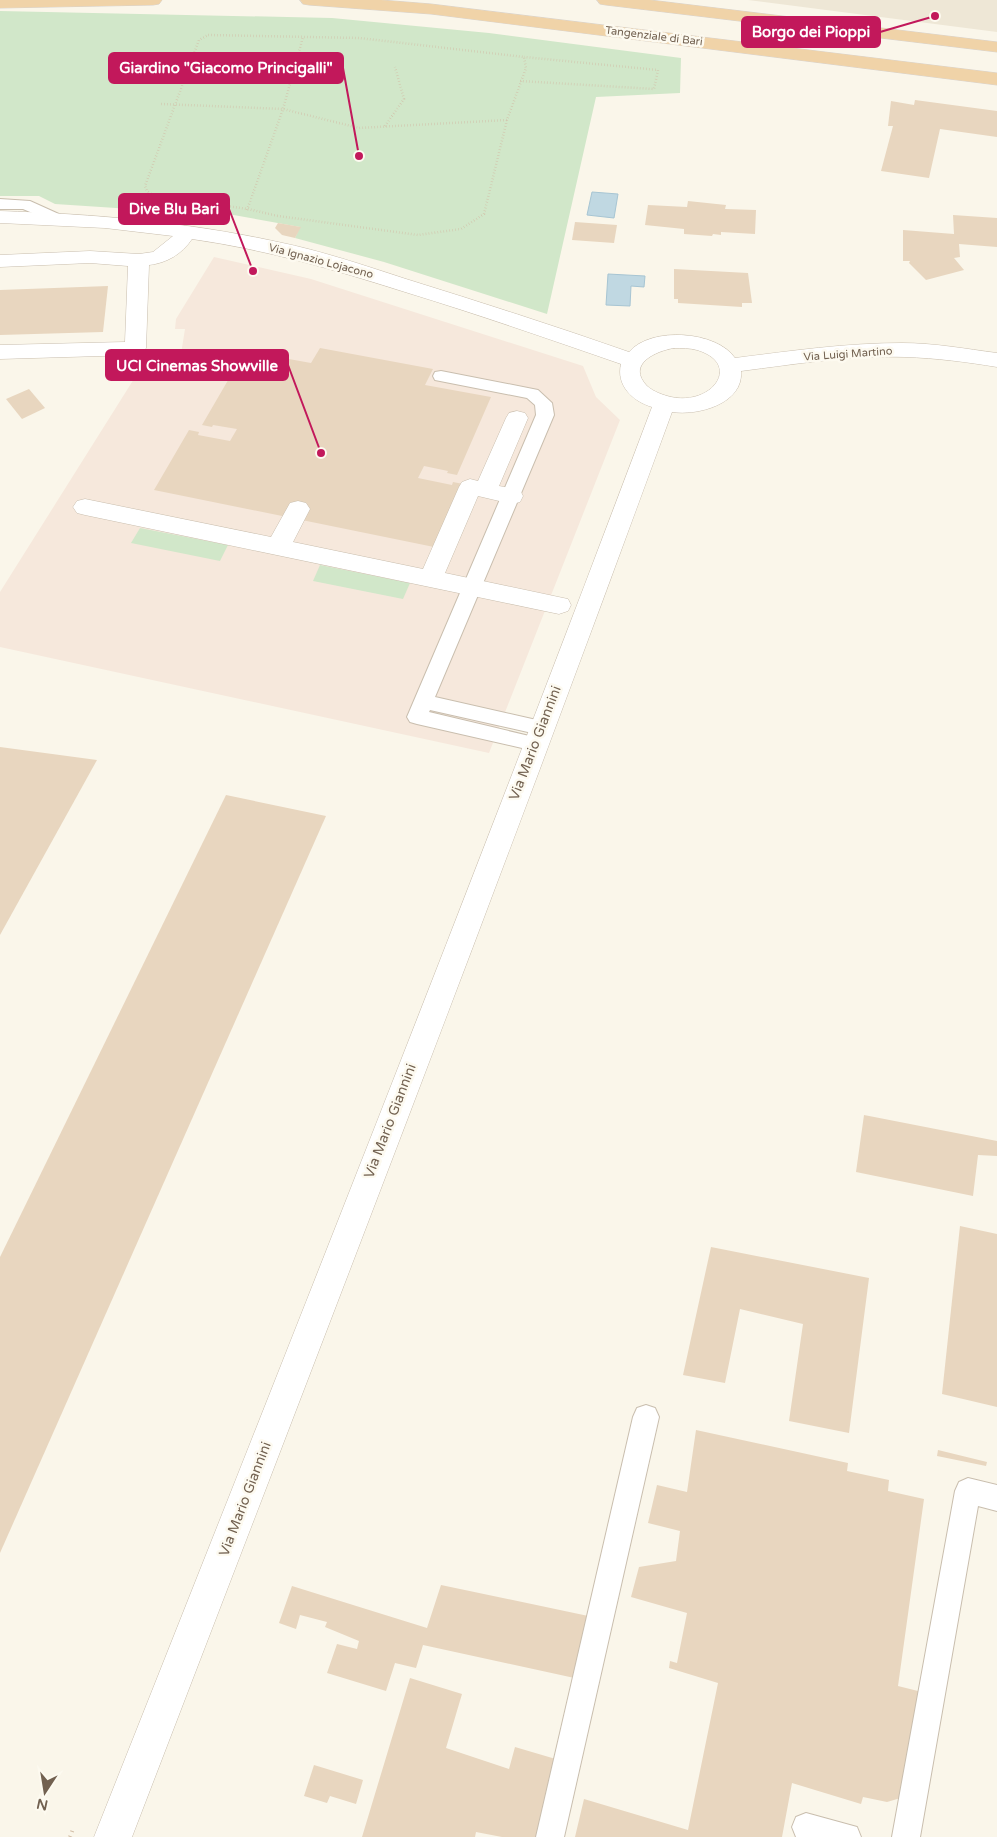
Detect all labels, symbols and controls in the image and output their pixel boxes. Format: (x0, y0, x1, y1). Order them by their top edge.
callout: Borgo dei Pioppi (742, 17, 880, 47)
text: Borgo dei Pioppi (752, 23, 870, 42)
street label: Tangenziale di Bari (605, 24, 703, 48)
callout: Giardino "Giacomo Princigalli" (109, 53, 343, 83)
text: Giardino "Giacomo Princigalli" (119, 59, 333, 78)
callout: Dive Blu Bari (119, 194, 229, 224)
text: Dive Blu Bari (129, 200, 219, 218)
street label: Via Ignazio Lojacono (267, 241, 375, 281)
street label: Via Luigi Martino (803, 344, 893, 364)
callout: UCI Cinemas Showville (106, 350, 288, 380)
text: UCI Cinemas Showville (116, 357, 278, 375)
street label: Via Mario Giannini (505, 683, 565, 803)
street label: Via Mario Giannini (360, 1061, 420, 1181)
street label: Via Mario Giannini (215, 1439, 275, 1559)
north arrow (20, 1767, 70, 1817)
text: N (35, 1795, 50, 1814)

